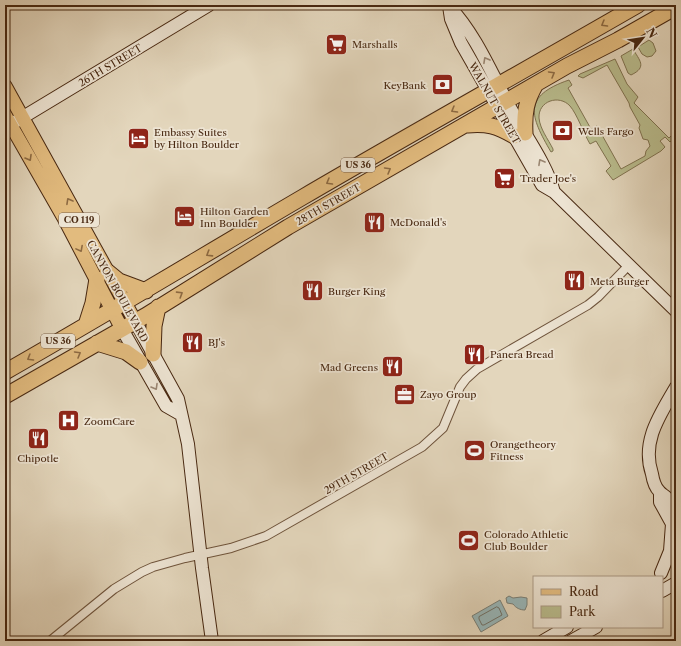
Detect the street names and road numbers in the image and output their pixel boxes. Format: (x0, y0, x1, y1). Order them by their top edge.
street label: 26TH STREET (76, 41, 145, 90)
street label: WALNUT STREET (465, 59, 523, 147)
road number: US 36 (341, 158, 375, 172)
street label: 28TH STREET (294, 180, 363, 228)
road number: CO 119 (59, 213, 99, 227)
street label: CANYON BOULEVARD (84, 238, 151, 345)
road number: US 36 (41, 334, 75, 348)
street label: 29TH STREET (322, 449, 391, 497)

